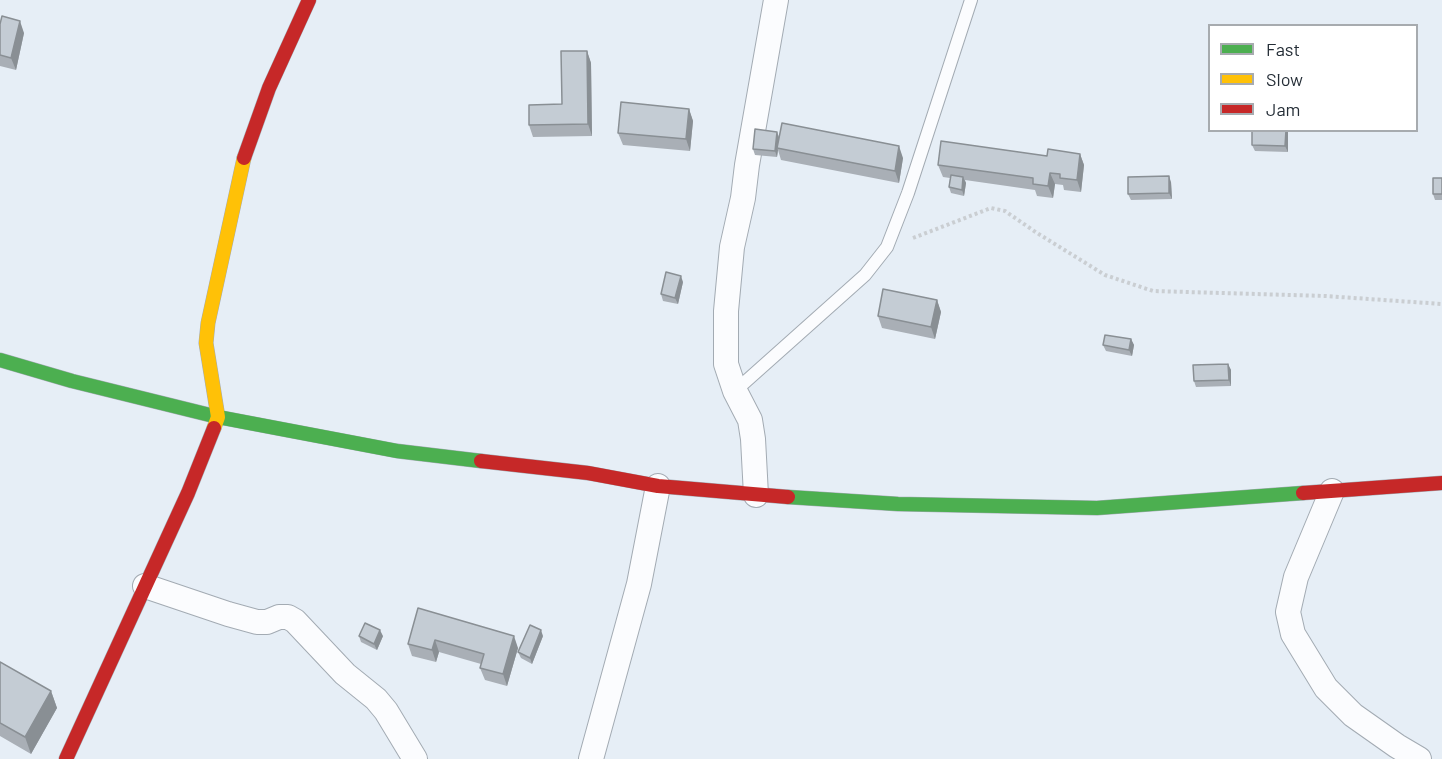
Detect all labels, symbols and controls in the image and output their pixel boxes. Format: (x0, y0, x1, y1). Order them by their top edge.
legend (1208, 24, 1418, 132)
text: Fast (1266, 38, 1300, 60)
text: Slow (1266, 68, 1303, 90)
text: Jam (1266, 98, 1300, 120)

